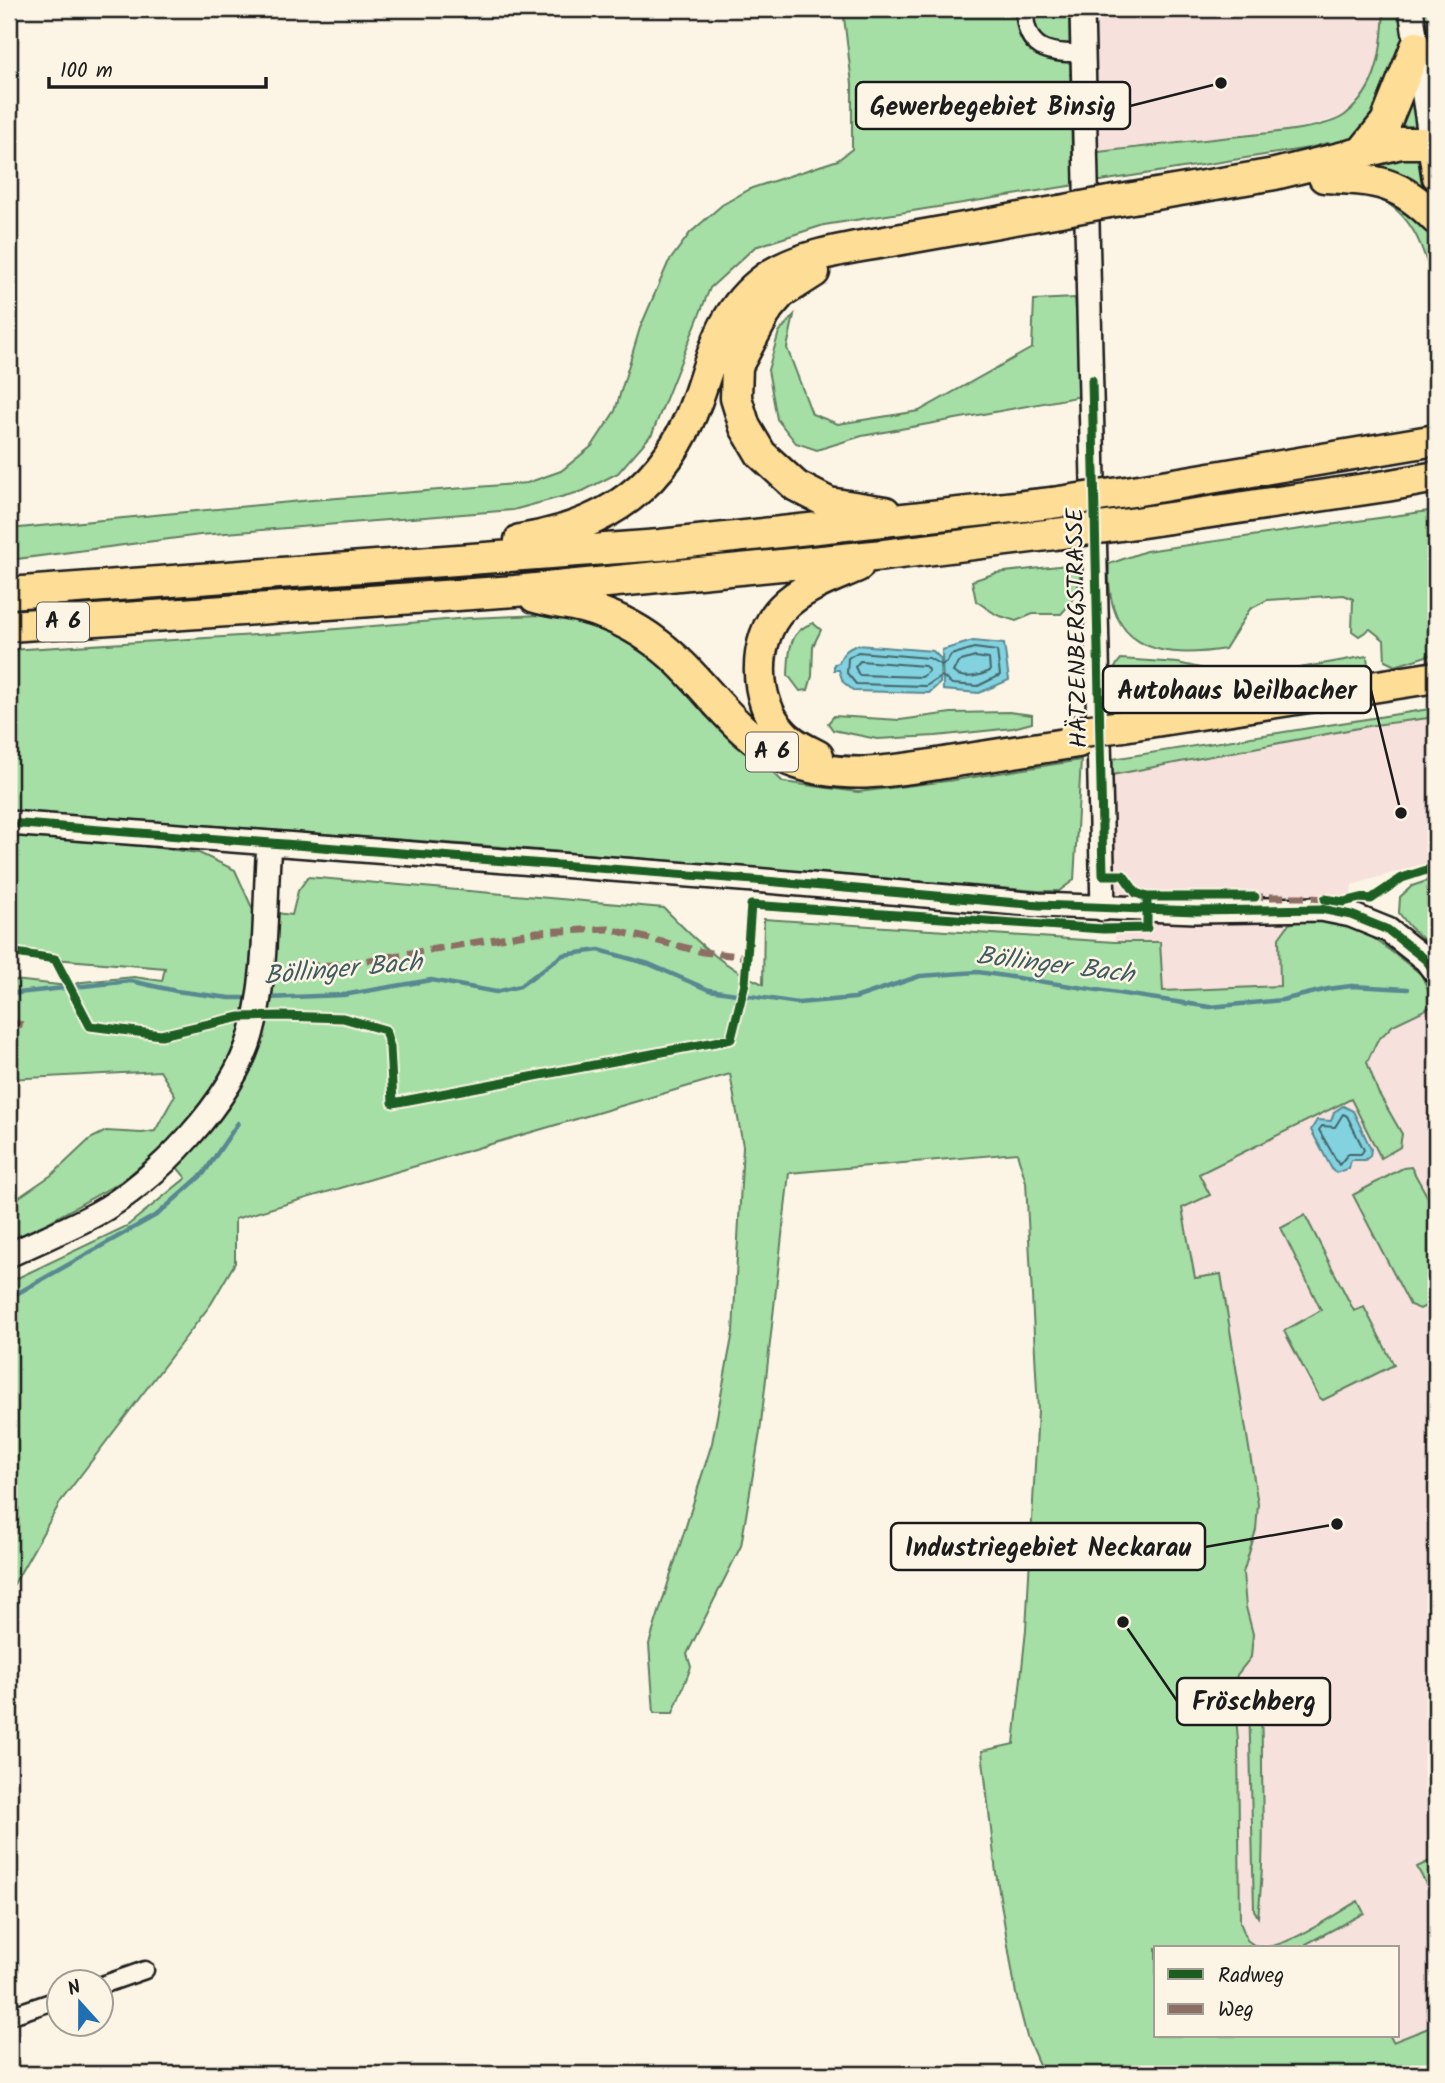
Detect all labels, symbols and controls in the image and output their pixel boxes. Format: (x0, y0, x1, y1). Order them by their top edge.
scale bar (49, 46, 266, 90)
text: 100 m (60, 55, 113, 88)
callout: Gewerbegebiet Binsig (856, 82, 1130, 129)
text: Gewerbegebiet Binsig (870, 87, 1116, 129)
street label: HÄTZENBERGSTRASSE (1056, 507, 1100, 749)
road number: A 6 (37, 602, 89, 642)
callout: Autohaus Weilbacher (1103, 666, 1371, 713)
text: Autohaus Weilbacher (1117, 671, 1358, 713)
road number: A 6 (746, 732, 798, 772)
water label: Böllinger Bach (974, 936, 1138, 997)
water label: Böllinger Bach (262, 942, 426, 998)
callout: Industriegebiet Neckarau (891, 1523, 1205, 1570)
text: Industriegebiet Neckarau (905, 1528, 1191, 1570)
callout: Fröschberg (1177, 1678, 1330, 1725)
text: Fröschberg (1192, 1682, 1316, 1724)
legend (1154, 1946, 1400, 2038)
text: Radweg (1218, 1960, 1284, 1993)
north arrow (46, 1968, 116, 2038)
text: N (64, 1973, 86, 2005)
text: Weg (1218, 1994, 1254, 2027)

